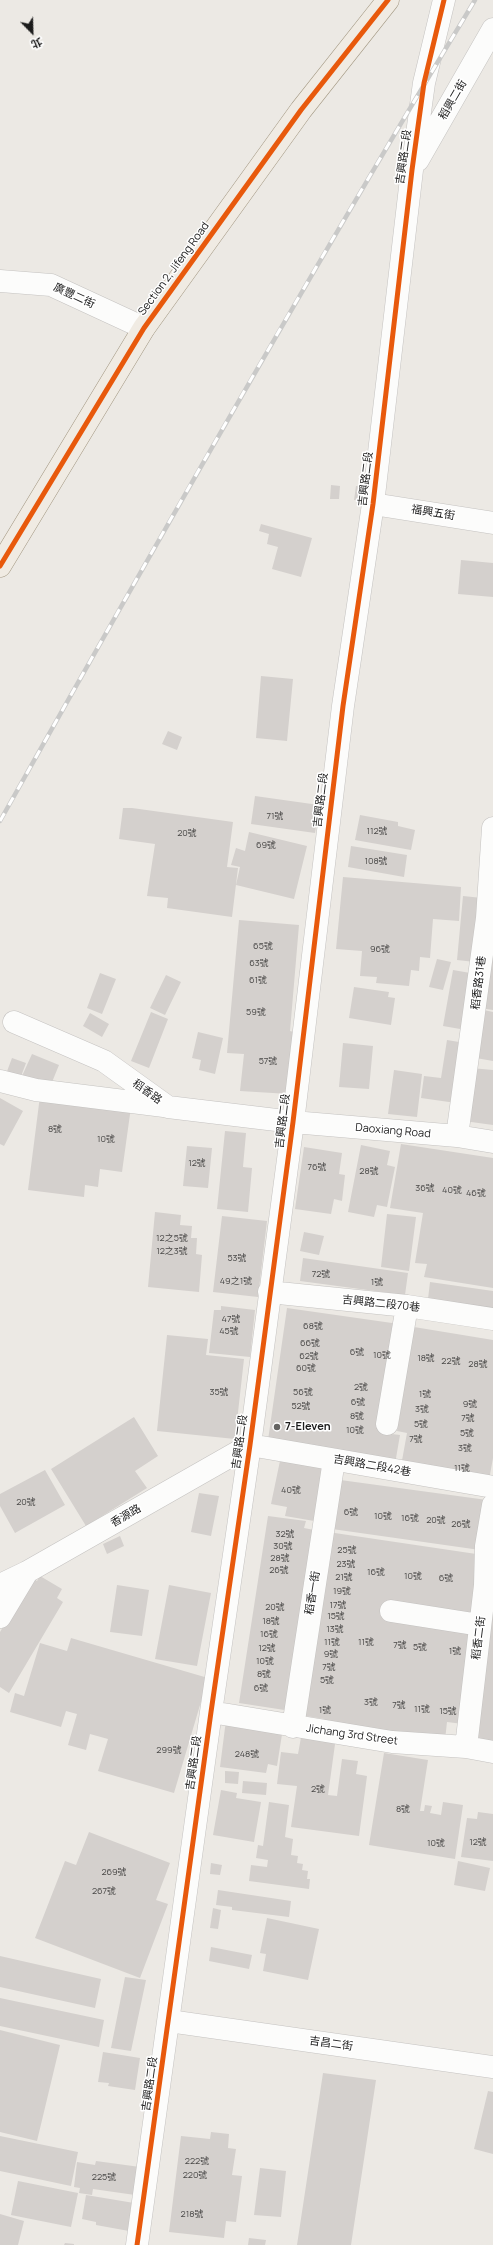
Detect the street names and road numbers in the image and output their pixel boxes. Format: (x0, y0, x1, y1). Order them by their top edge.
street label: 稻興二街 (436, 78, 470, 122)
street label: 吉興路二段 (394, 129, 414, 185)
street label: Section 2, Jifeng Road (136, 220, 212, 318)
street label: 廣豐二街 (51, 281, 97, 311)
street label: 吉興路二段 (356, 451, 376, 507)
street label: 福興五街 (410, 503, 456, 523)
street label: 吉興路二段 (311, 772, 331, 828)
street label: 稻香路31巷 (469, 955, 489, 1011)
street label: 稻香路 (130, 1077, 164, 1107)
street label: 吉興路二段 (273, 1093, 293, 1149)
street label: Daoxiang Road (355, 1121, 431, 1141)
street label: 吉興路二段70巷 (341, 1293, 421, 1315)
street label: 吉興路二段 (230, 1414, 250, 1470)
street label: 吉興路二段42巷 (332, 1453, 412, 1479)
street label: 香源路 (108, 1502, 144, 1530)
street label: 稻香一街 (303, 1570, 323, 1616)
street label: 稻香二街 (470, 1615, 488, 1661)
street label: Jichang 3rd Street (305, 1722, 399, 1748)
street label: 吉興路二段 (184, 1735, 204, 1791)
street label: 吉昌二街 (308, 2034, 354, 2054)
street label: 吉興路二段 (140, 2056, 160, 2112)

